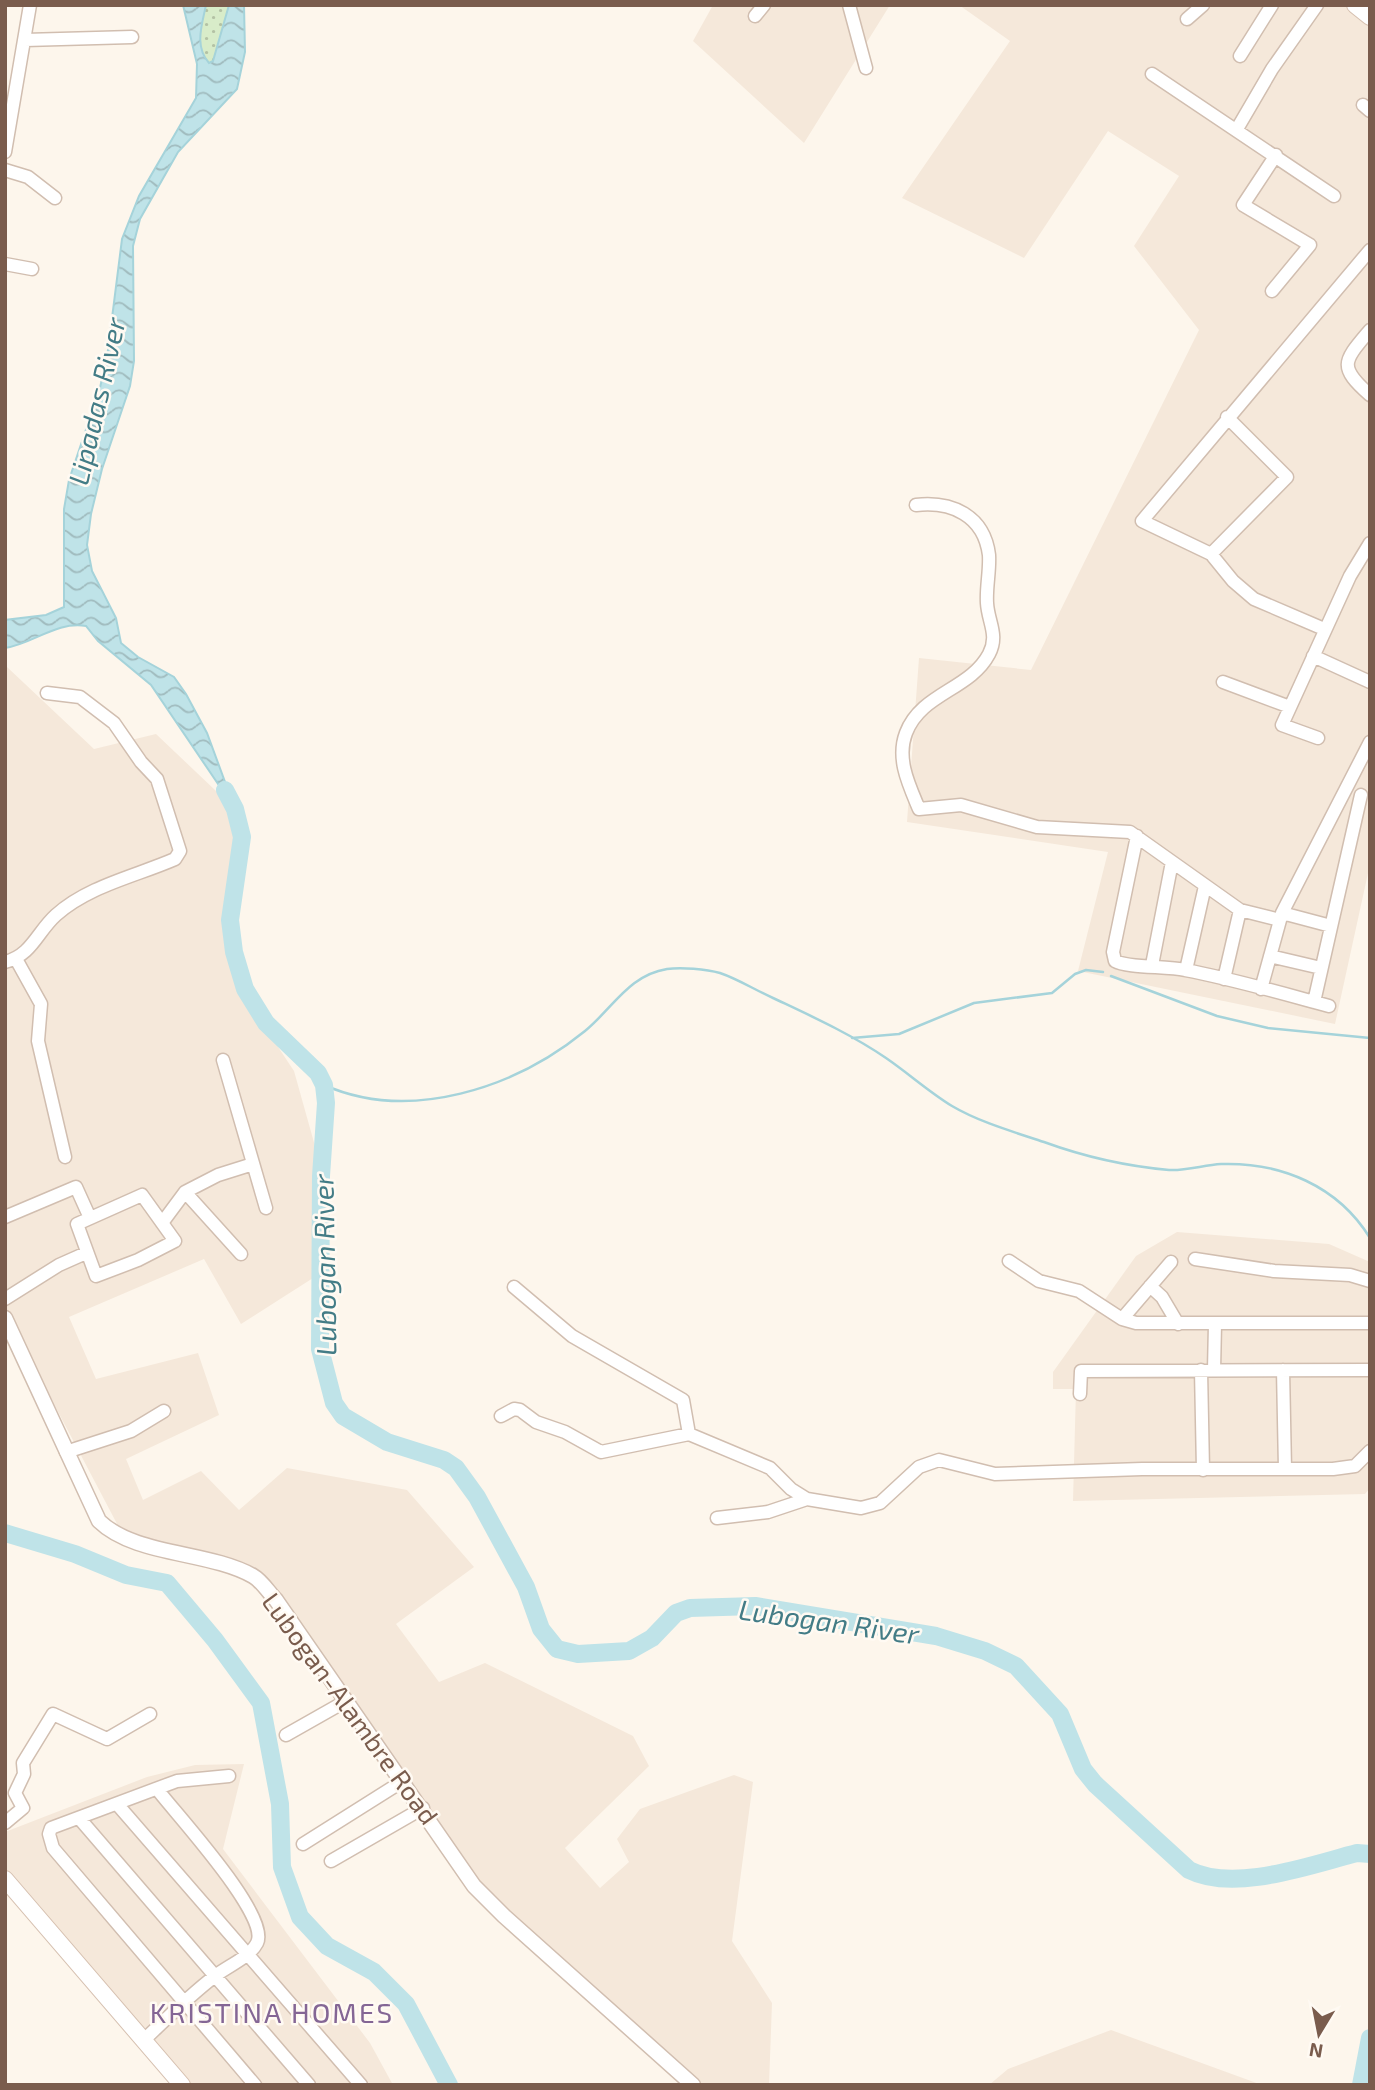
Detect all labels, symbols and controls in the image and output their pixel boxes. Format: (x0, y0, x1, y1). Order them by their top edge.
water label: Lipadas River (60, 313, 132, 488)
water label: Lubogan River (305, 1173, 343, 1356)
street label: Lubogan-Alambre Road (257, 1586, 445, 1830)
water label: Lubogan River (737, 1592, 922, 1651)
district label: KRISTINA HOMES (150, 1995, 394, 2029)
north arrow (1284, 1999, 1354, 2069)
text: N (1307, 2039, 1325, 2064)

